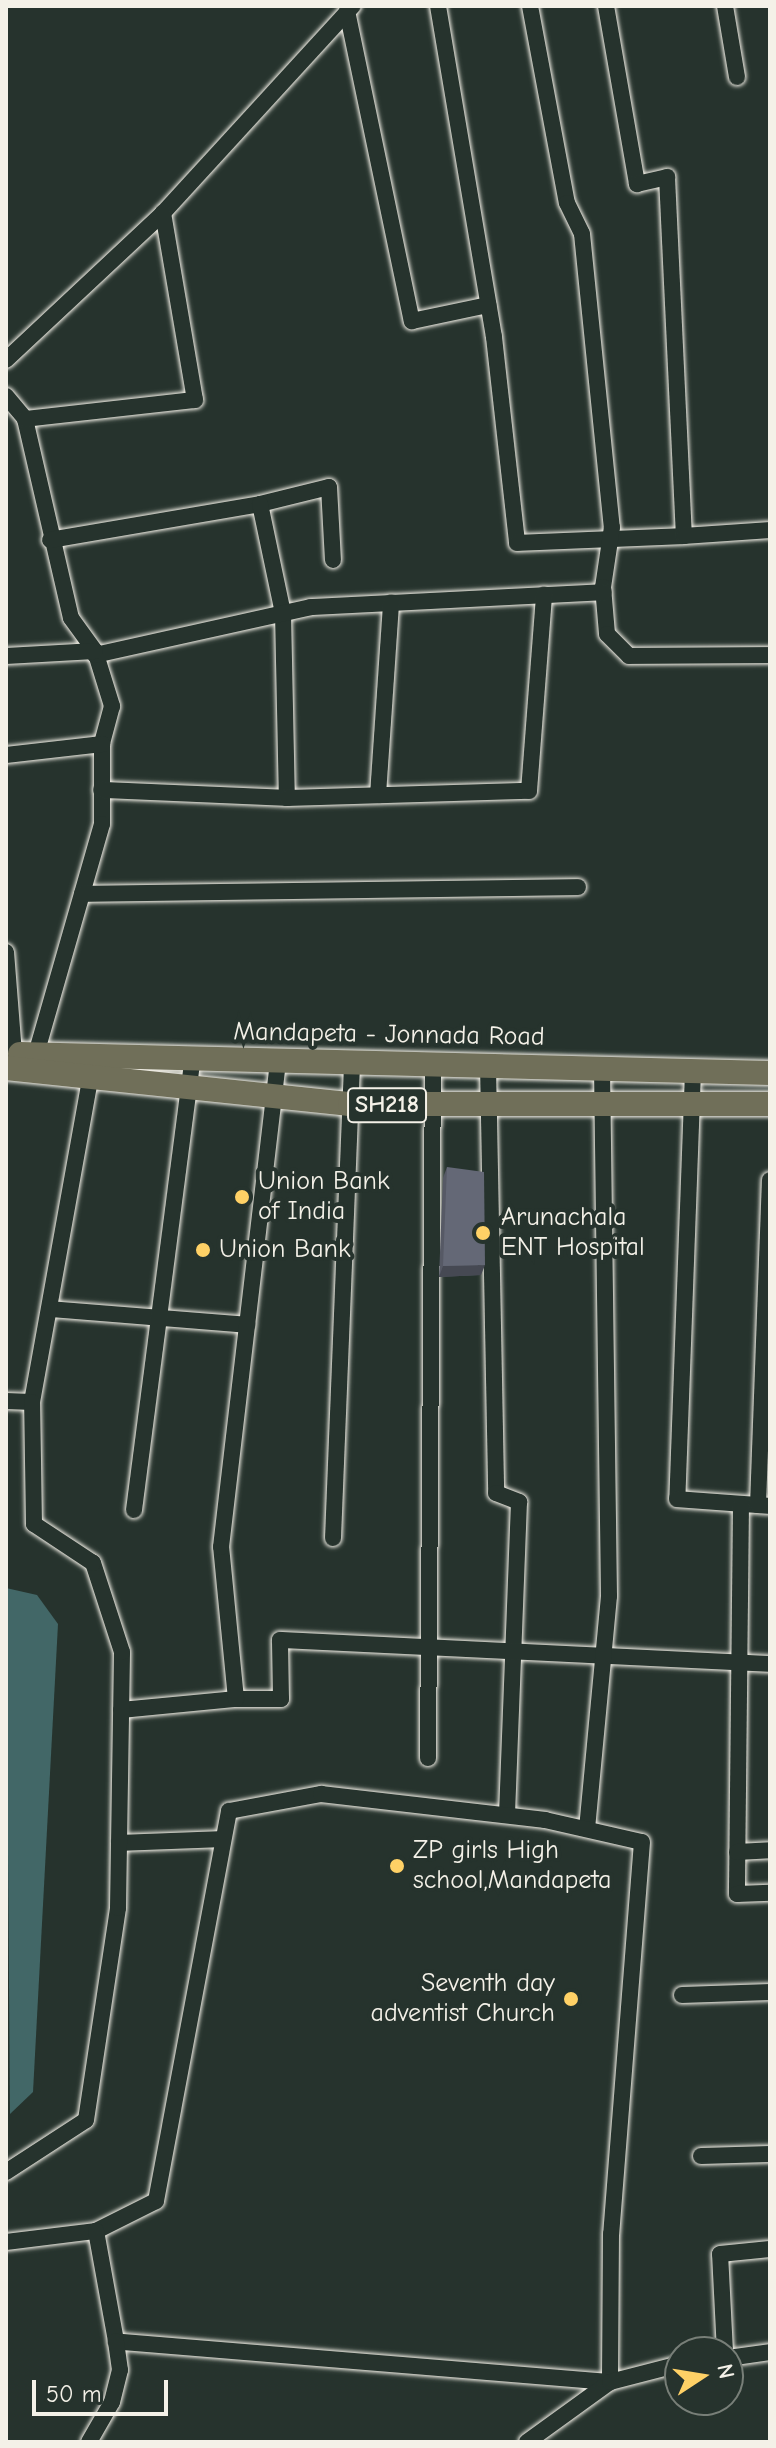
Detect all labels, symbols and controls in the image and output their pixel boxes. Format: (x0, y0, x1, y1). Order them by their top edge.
street label: Mandapeta - Jonnada Road (233, 1017, 545, 1053)
road number: SH218 (347, 1085, 427, 1125)
place label: Union Bank of India (258, 1166, 390, 1228)
marker: Union Bank of India (233, 1188, 251, 1206)
place label: Arunachala ENT Hospital (501, 1202, 645, 1264)
marker: Arunachala ENT Hospital (472, 1222, 494, 1244)
place label: Union Bank (219, 1234, 351, 1266)
marker: Union Bank (194, 1241, 212, 1259)
place label: ZP girls High school,Mandapeta (413, 1835, 611, 1896)
marker: ZP girls High school,Mandapeta (388, 1857, 406, 1875)
place label: Seventh day adventist Church (371, 1968, 555, 2030)
marker: Seventh day adventist Church (562, 1990, 580, 2008)
north arrow (664, 2336, 744, 2416)
text: N (711, 2362, 740, 2381)
scale bar (36, 2364, 172, 2414)
text: 50 m (46, 2380, 102, 2408)

